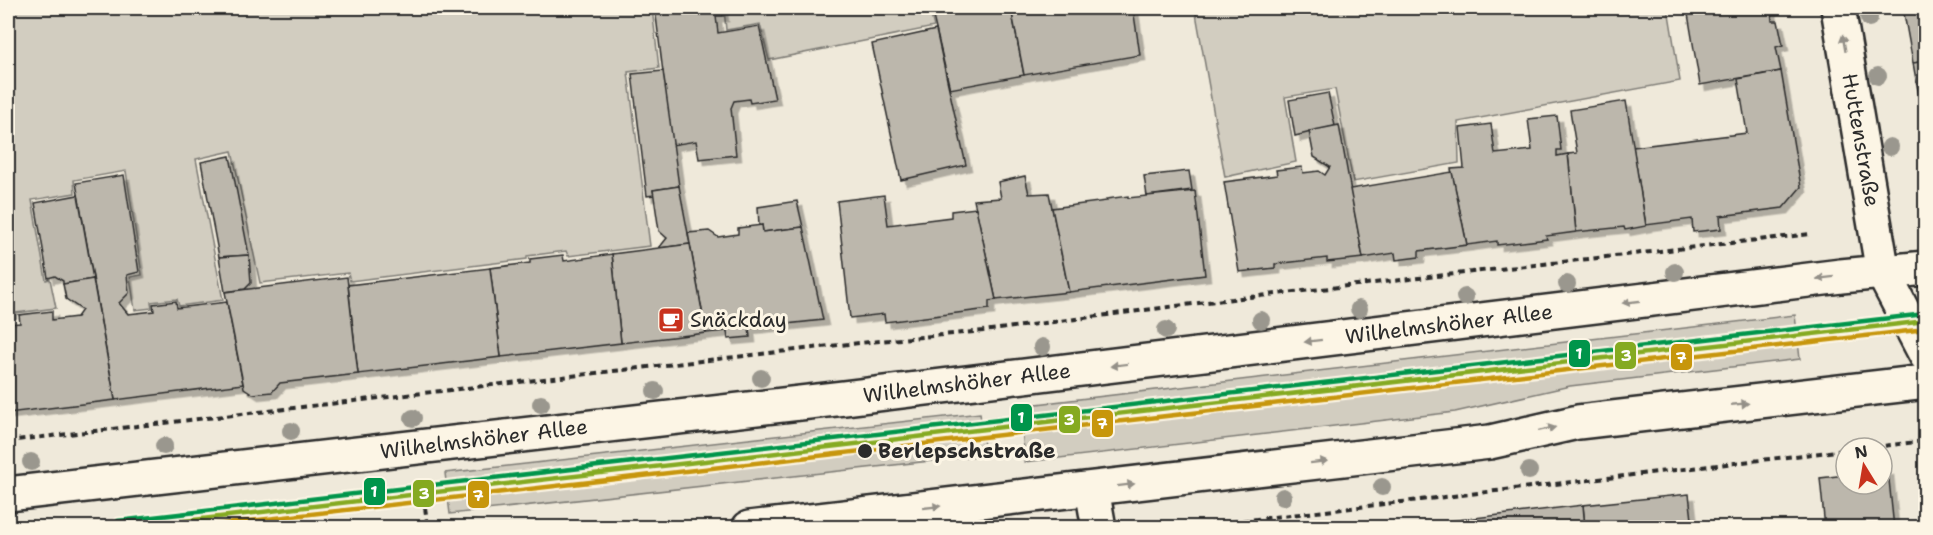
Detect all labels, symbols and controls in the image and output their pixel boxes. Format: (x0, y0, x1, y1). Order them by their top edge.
one-way arrow (1839, 34, 1848, 53)
street label: Huttenstraße (1835, 71, 1887, 209)
one-way arrow (1815, 273, 1834, 283)
street label: Wilhelmshöher Allee (1344, 297, 1554, 351)
one-way arrow (1622, 297, 1641, 307)
cafe icon: Snäckday (656, 305, 686, 335)
place label: Snäckday (690, 306, 787, 334)
one-way arrow (1303, 336, 1322, 345)
line badge: 1 (1568, 339, 1591, 368)
line badge: 3 (1614, 341, 1637, 370)
text: 1 (1575, 343, 1583, 364)
line badge: 7 (1670, 343, 1693, 371)
text: 3 (1620, 345, 1632, 366)
text: 7 (1675, 347, 1687, 368)
street label: Wilhelmshöher Allee (862, 356, 1072, 410)
one-way arrow (1110, 360, 1129, 369)
one-way arrow (1731, 399, 1750, 409)
line badge: 1 (1010, 403, 1033, 432)
line badge: 3 (1058, 405, 1081, 434)
text: 1 (1017, 407, 1025, 428)
text: 3 (1063, 409, 1075, 430)
line badge: 7 (1091, 409, 1114, 438)
street label: Wilhelmshöher Allee (379, 412, 589, 466)
text: 7 (1096, 413, 1108, 434)
one-way arrow (1538, 424, 1557, 433)
north arrow (1834, 436, 1894, 496)
place label: Berlepschstraße (878, 437, 1056, 465)
text: N (1853, 440, 1869, 463)
marker: Berlepschstraße (856, 442, 874, 460)
one-way arrow (1310, 457, 1329, 467)
line badge: 1 (363, 477, 386, 506)
line badge: 3 (412, 479, 435, 508)
line badge: 7 (467, 480, 490, 509)
one-way arrow (1116, 480, 1135, 490)
text: 1 (370, 481, 378, 502)
text: 3 (418, 483, 430, 504)
text: 7 (472, 485, 484, 506)
one-way arrow (923, 502, 942, 512)

